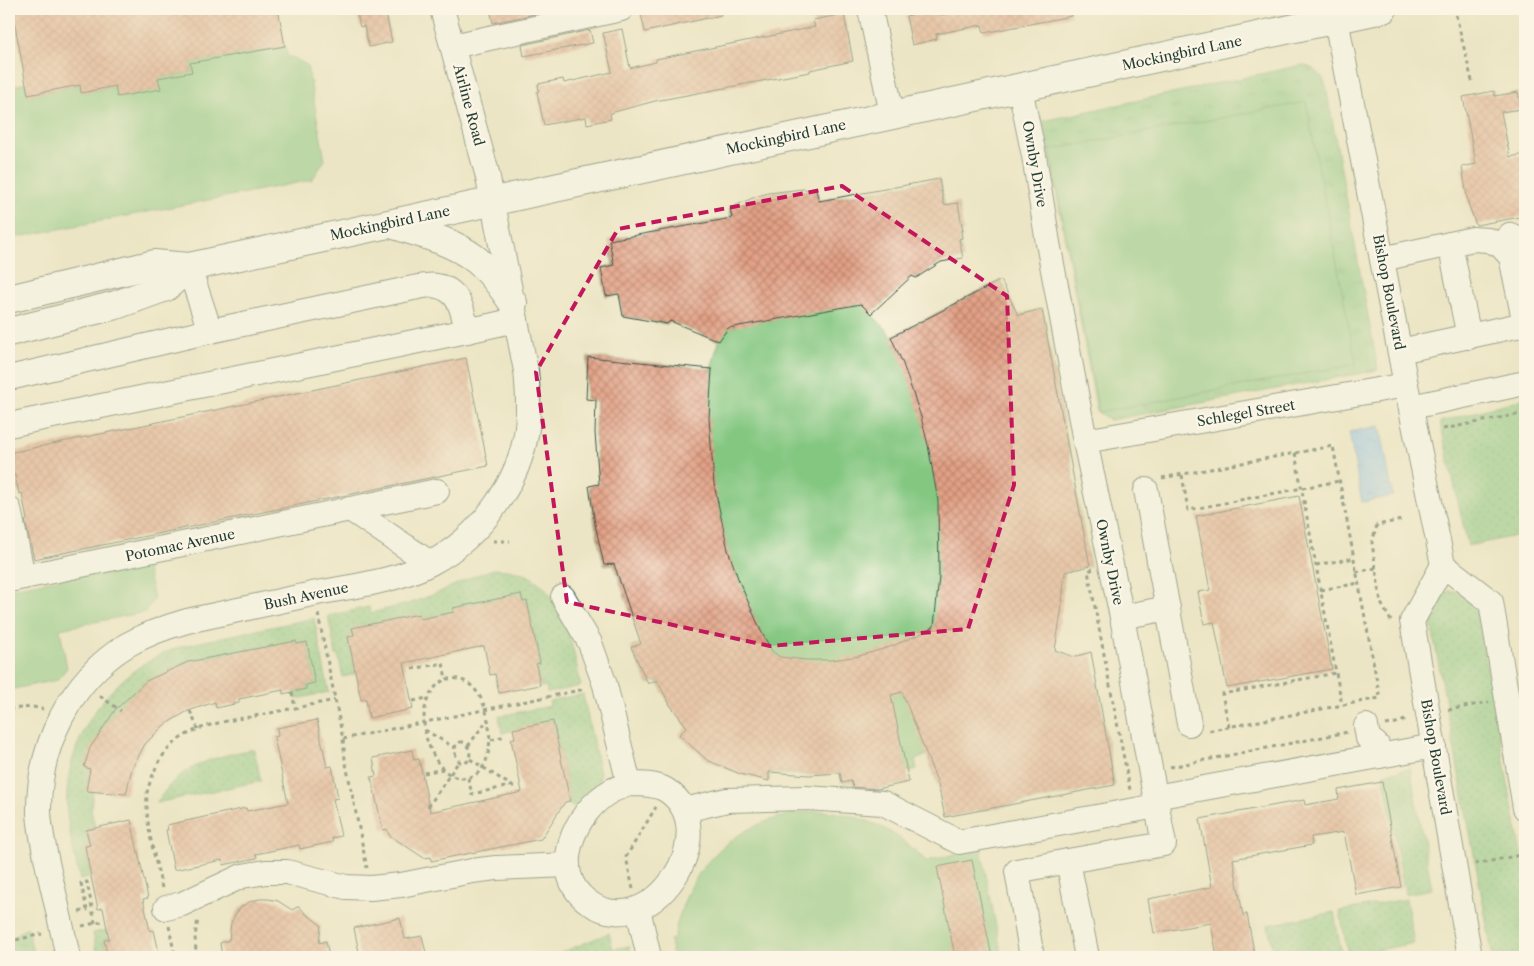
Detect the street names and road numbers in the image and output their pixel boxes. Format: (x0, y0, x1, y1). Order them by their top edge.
street label: Mockingbird Lane (1120, 31, 1244, 74)
street label: Airline Road (449, 61, 489, 148)
street label: Mockingbird Lane (724, 115, 848, 158)
street label: Ownby Drive (1019, 119, 1051, 209)
street label: Mockingbird Lane (328, 201, 452, 244)
street label: Bishop Boulevard (1369, 233, 1409, 352)
street label: Schlegel Street (1196, 396, 1296, 430)
street label: Ownby Drive (1092, 517, 1128, 607)
street label: Potomac Avenue (123, 525, 237, 565)
street label: Bush Avenue (262, 578, 350, 614)
street label: Bishop Boulevard (1417, 698, 1455, 817)

